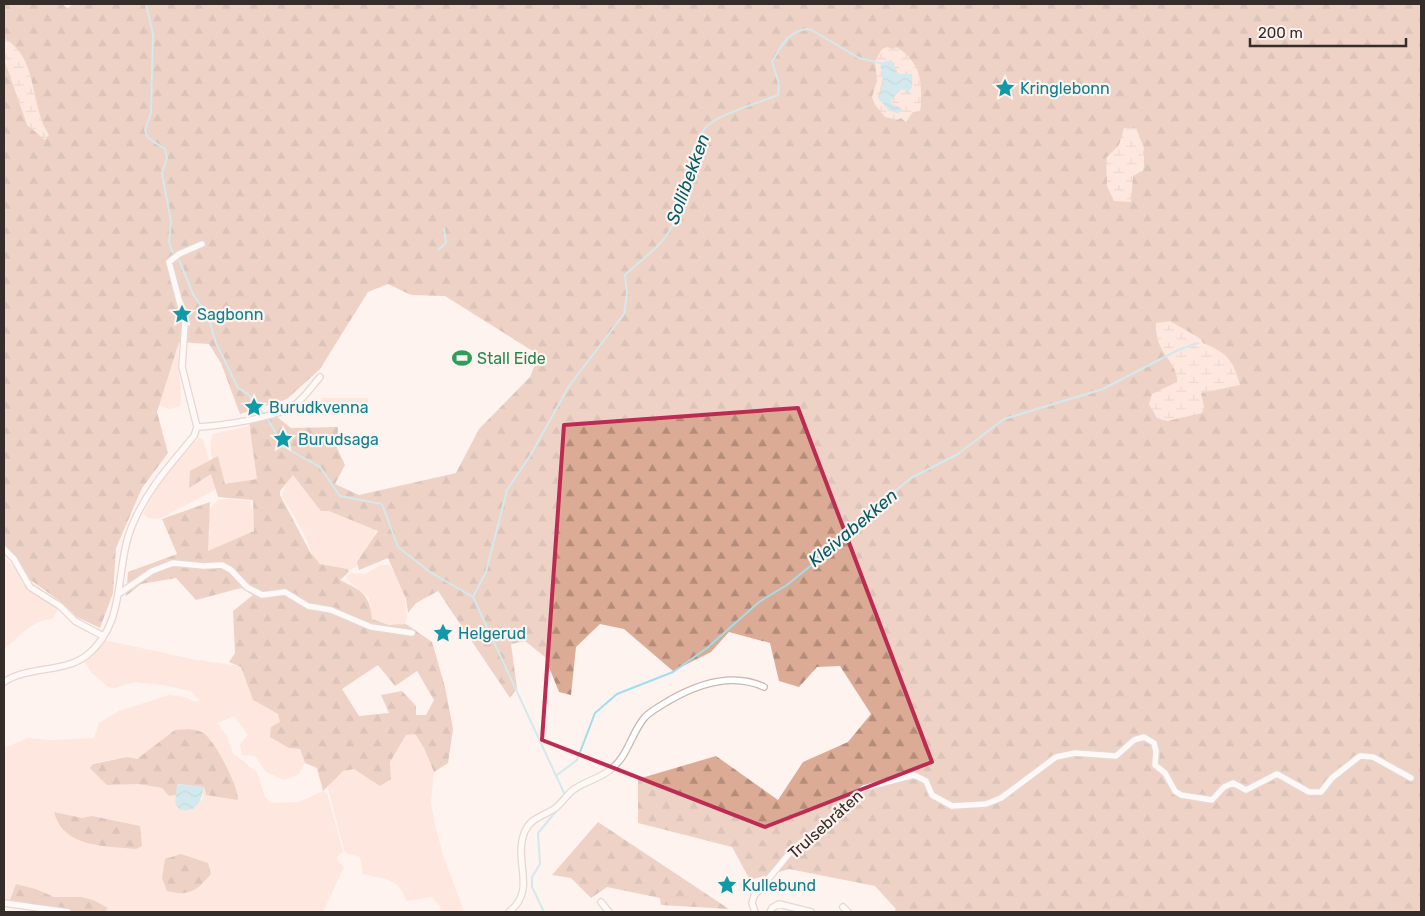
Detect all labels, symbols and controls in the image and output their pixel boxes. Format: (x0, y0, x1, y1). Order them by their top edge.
scale bar (1250, 15, 1406, 47)
text: 200 m (1258, 24, 1303, 42)
place icon: Kringlebonn (994, 77, 1016, 99)
place label: Kringlebonn (1020, 79, 1110, 98)
water label: Sollibekken (662, 131, 714, 227)
place icon: Sagbonn (171, 303, 193, 325)
place label: Sagbonn (197, 305, 263, 324)
sports icon: Stall Eide (451, 347, 473, 369)
place label: Stall Eide (477, 349, 546, 368)
place icon: Burudkvenna (243, 396, 265, 418)
place label: Burudkvenna (269, 398, 369, 417)
place icon: Burudsaga (272, 428, 294, 450)
place label: Burudsaga (298, 430, 379, 449)
water label: Kleivabekken (804, 484, 902, 572)
place icon: Helgerud (432, 622, 454, 644)
place label: Helgerud (458, 624, 526, 643)
street label: Trulsebråten (784, 786, 867, 863)
place icon: Kullebund (716, 874, 738, 896)
place label: Kullebund (742, 876, 816, 895)

